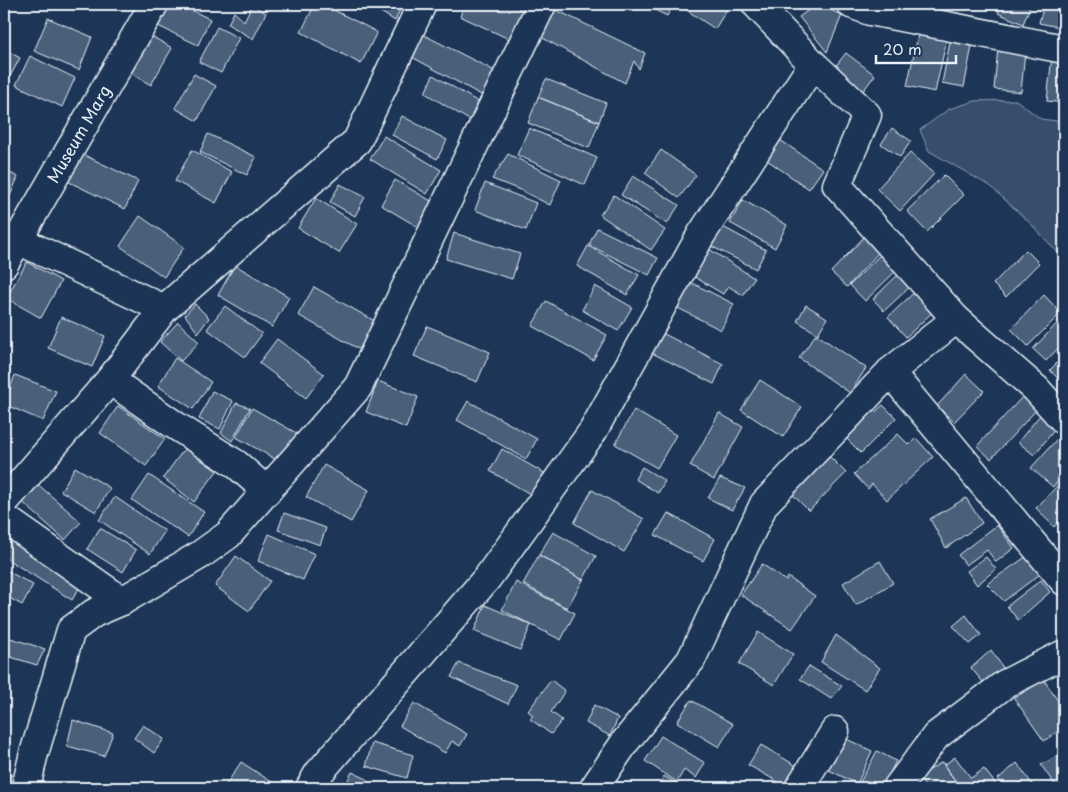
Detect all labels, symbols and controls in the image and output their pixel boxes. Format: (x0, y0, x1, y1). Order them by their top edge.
scale bar (876, 32, 956, 64)
text: 20 m (883, 37, 922, 60)
street label: Museum Marg (40, 80, 116, 187)

